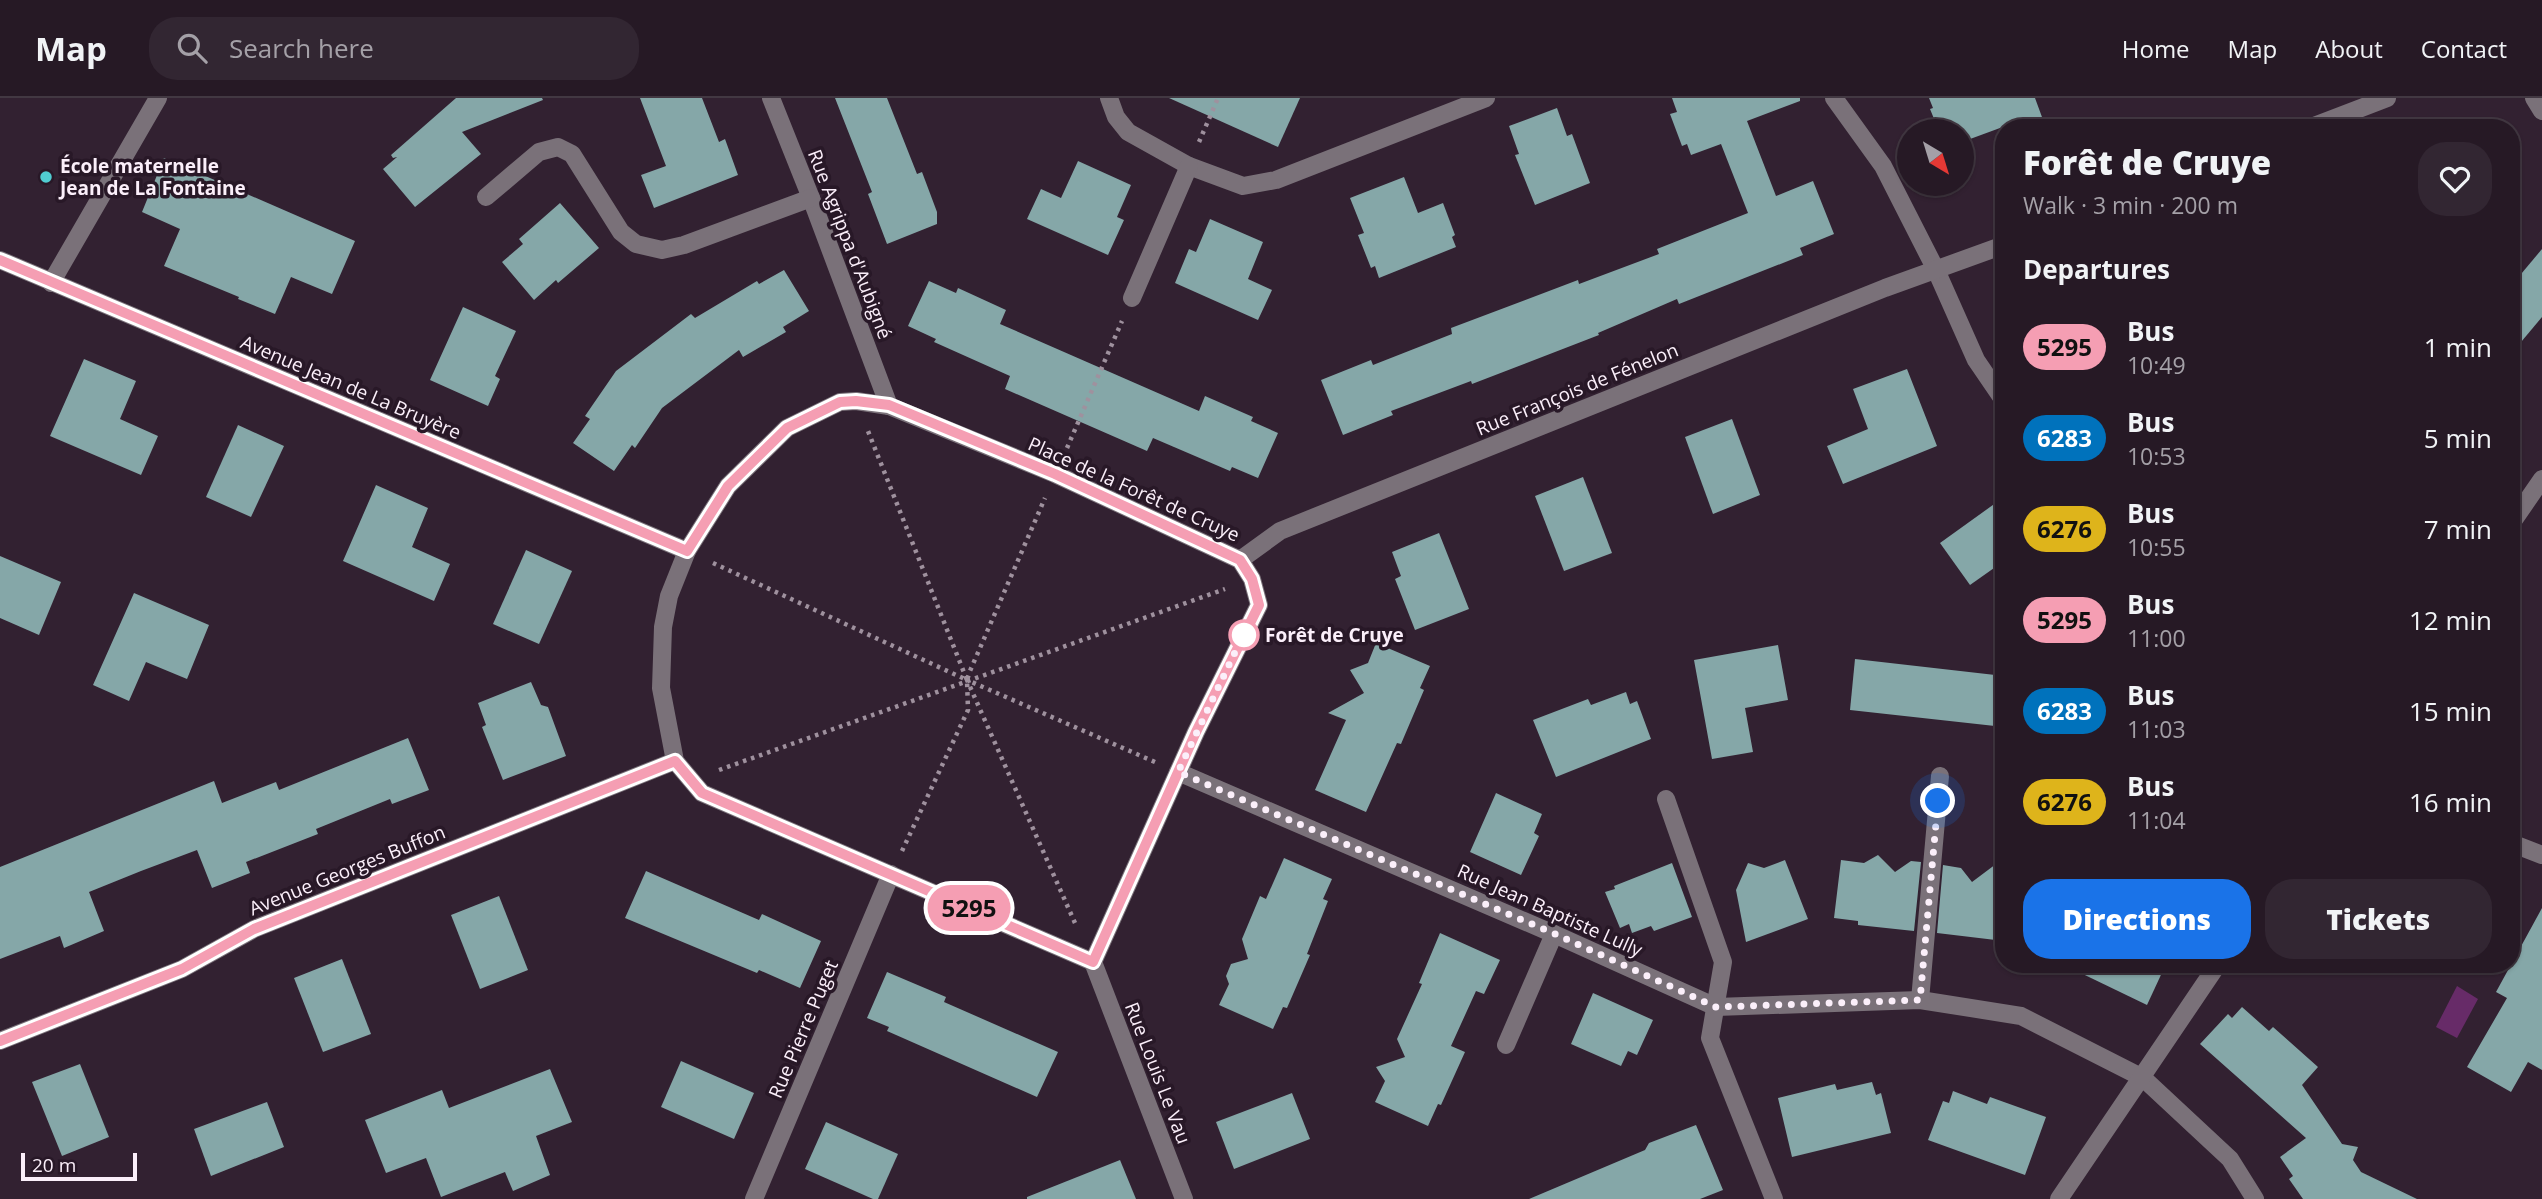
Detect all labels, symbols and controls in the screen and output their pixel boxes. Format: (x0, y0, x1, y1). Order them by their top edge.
search box (149, 17, 639, 80)
text: Map (35, 26, 107, 71)
icon: search (173, 29, 211, 67)
text: Search here (229, 30, 374, 66)
text: Home (2122, 32, 2190, 65)
text: Map (2228, 32, 2277, 65)
text: About (2315, 32, 2383, 65)
text: Contact (2421, 32, 2507, 65)
north arrow (1897, 119, 1974, 196)
map controls (1897, 119, 1974, 196)
text: Forêt de Cruye (2023, 140, 2271, 185)
button: heart (2418, 142, 2492, 216)
street label: Rue Agrippa d'Aubigné (802, 145, 898, 343)
place label: École maternelle Jean de La Fontaine (58, 153, 246, 201)
marker: École maternelle Jean de La Fontaine (38, 169, 54, 185)
text: Walk · 3 min · 200 m (2023, 189, 2238, 221)
text: Departures (2023, 251, 2170, 287)
text: Bus (2127, 313, 2174, 349)
street label: Avenue Jean de La Bruyère (237, 329, 465, 445)
text: 1 min (2424, 329, 2492, 365)
text: 5295 (2037, 330, 2092, 363)
street label: Rue François de Fénelon (1472, 336, 1682, 442)
text: 10:49 (2127, 349, 2186, 381)
text: Bus (2127, 404, 2174, 440)
text: 5 min (2424, 420, 2492, 456)
text: 6283 (2037, 421, 2092, 454)
street label: Place de la Forêt de Cruye (1024, 431, 1244, 547)
text: 10:53 (2127, 440, 2186, 472)
text: Bus (2127, 495, 2174, 531)
text: 7 min (2424, 511, 2492, 547)
text: 6276 (2037, 512, 2092, 545)
text: 10:55 (2127, 531, 2186, 563)
text: Bus (2127, 586, 2174, 622)
text: 12 min (2409, 602, 2492, 638)
text: 5295 (2037, 603, 2092, 636)
marker: Forêt de Cruye (1229, 620, 1259, 650)
place label: Forêt de Cruye (1265, 622, 1404, 648)
text: 11:00 (2127, 622, 2186, 654)
text: Bus (2127, 677, 2174, 713)
text: 15 min (2409, 693, 2492, 729)
text: 6283 (2037, 694, 2092, 727)
text: 11:03 (2127, 713, 2186, 745)
text: Bus (2127, 768, 2174, 804)
your location (1920, 783, 1955, 818)
text: 16 min (2409, 784, 2492, 820)
text: 6276 (2037, 785, 2092, 818)
text: 11:04 (2127, 804, 2186, 836)
street label: Avenue Georges Buffon (245, 819, 449, 921)
street label: Rue Jean Baptiste Lully (1453, 857, 1647, 963)
button: Directions (2023, 879, 2251, 959)
button: Tickets (2265, 879, 2492, 959)
line badge: 5295 (920, 885, 1018, 931)
text: 5295 (942, 891, 996, 924)
street label: Rue Pierre Puget (762, 956, 844, 1102)
street label: Rue Louis Le Vau (1119, 998, 1197, 1148)
scale bar (21, 1150, 136, 1182)
text: 20 m (32, 1152, 76, 1178)

